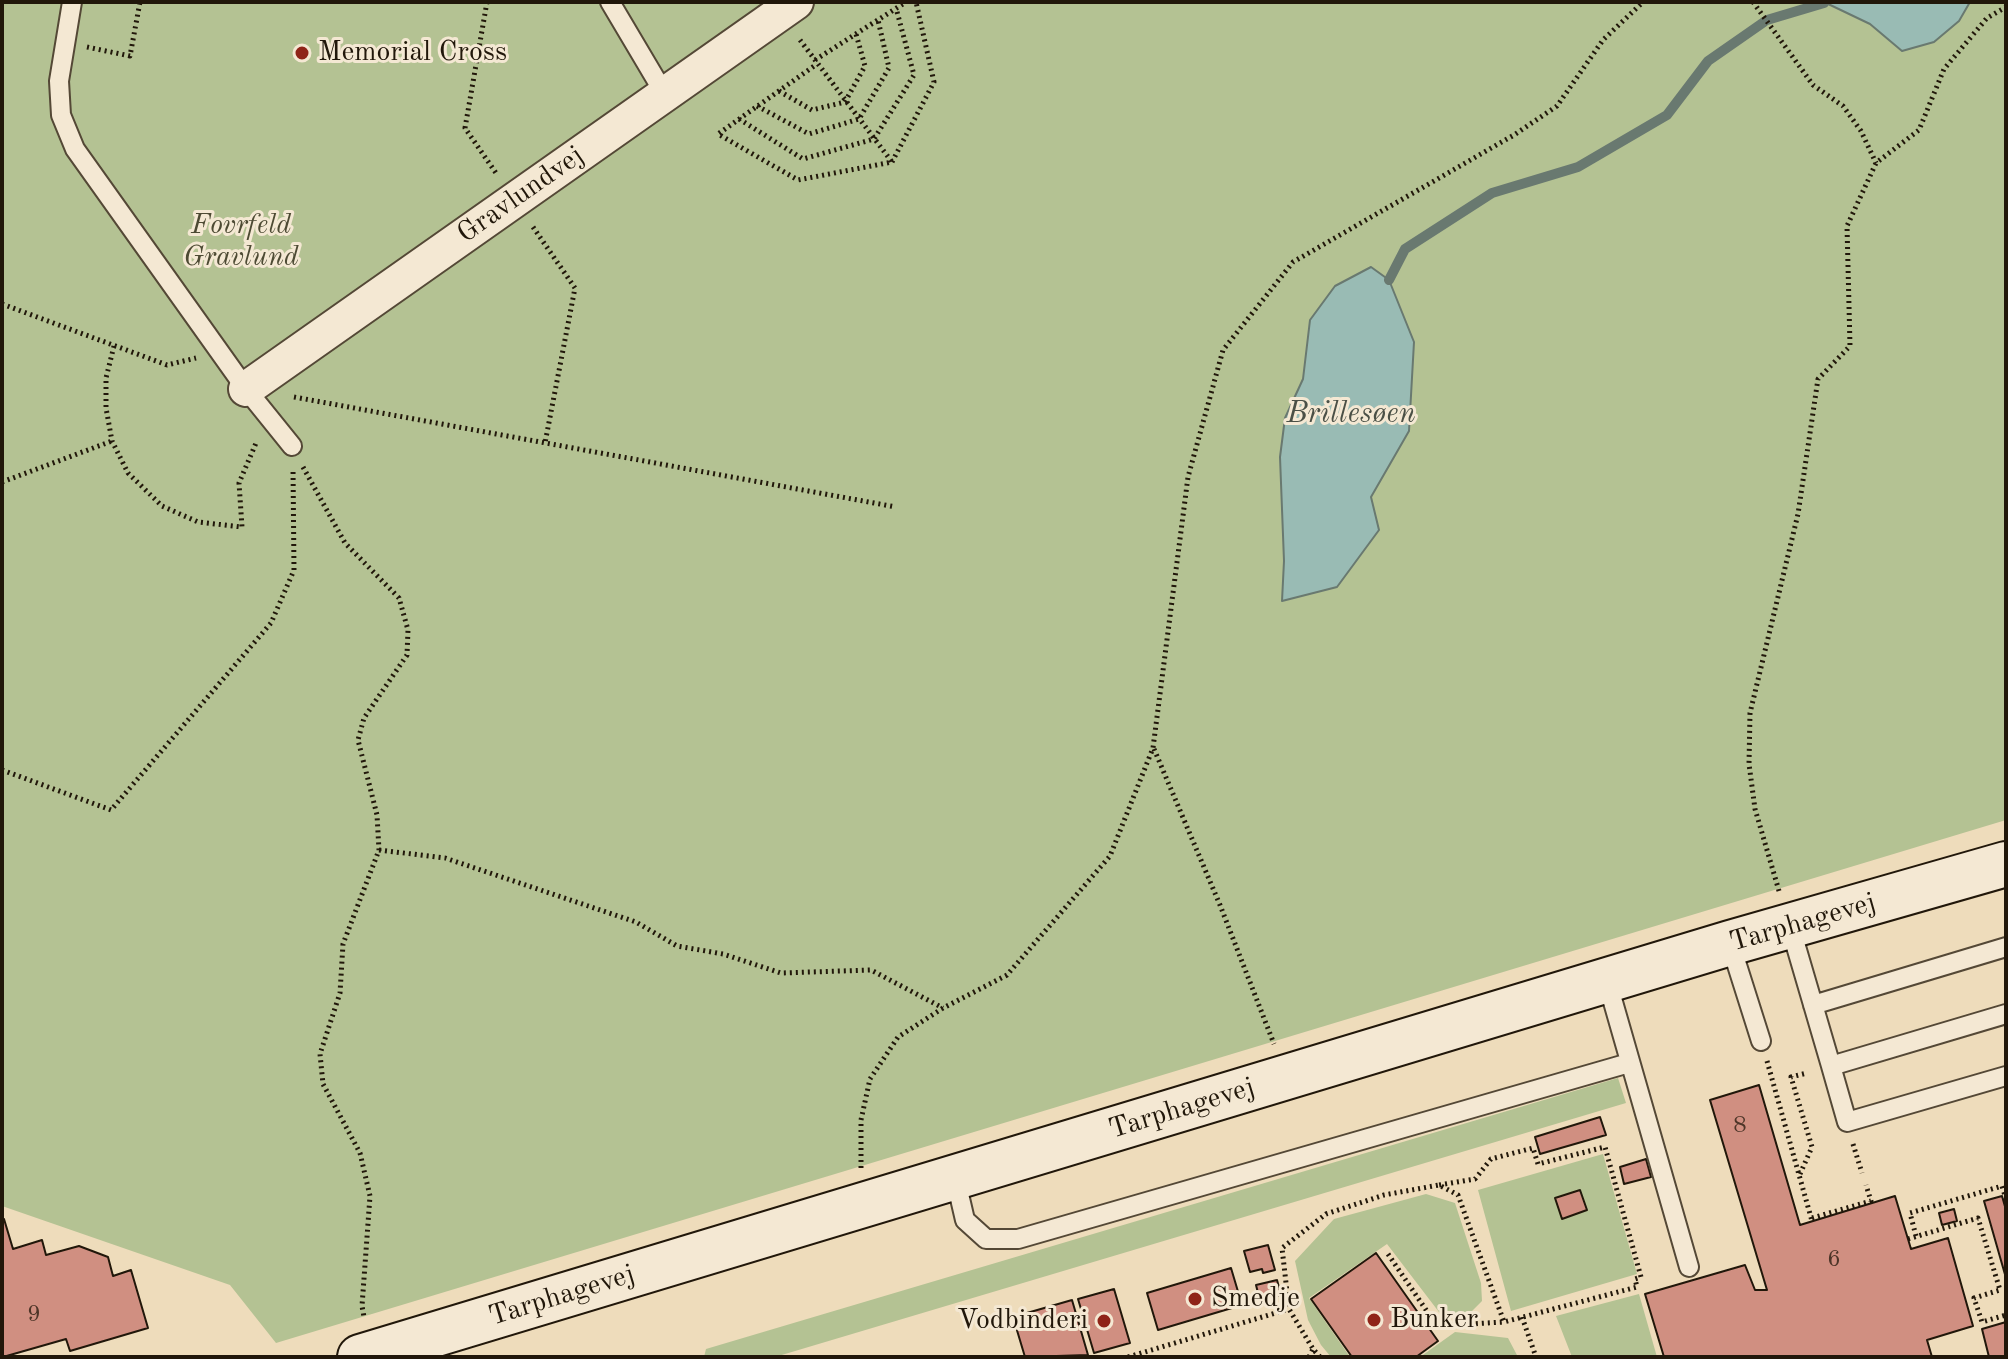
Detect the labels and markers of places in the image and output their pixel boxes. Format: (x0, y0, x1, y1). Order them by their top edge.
place label: Memorial Cross (318, 36, 507, 70)
marker: Memorial Cross (293, 44, 311, 62)
place label: Smedje (1211, 1282, 1300, 1316)
marker: Smedje (1186, 1290, 1204, 1308)
place label: Bunker (1390, 1303, 1478, 1337)
place label: Vodbinderi (957, 1304, 1088, 1338)
marker: Bunker (1365, 1311, 1383, 1329)
marker: Vodbinderi (1095, 1312, 1113, 1330)

